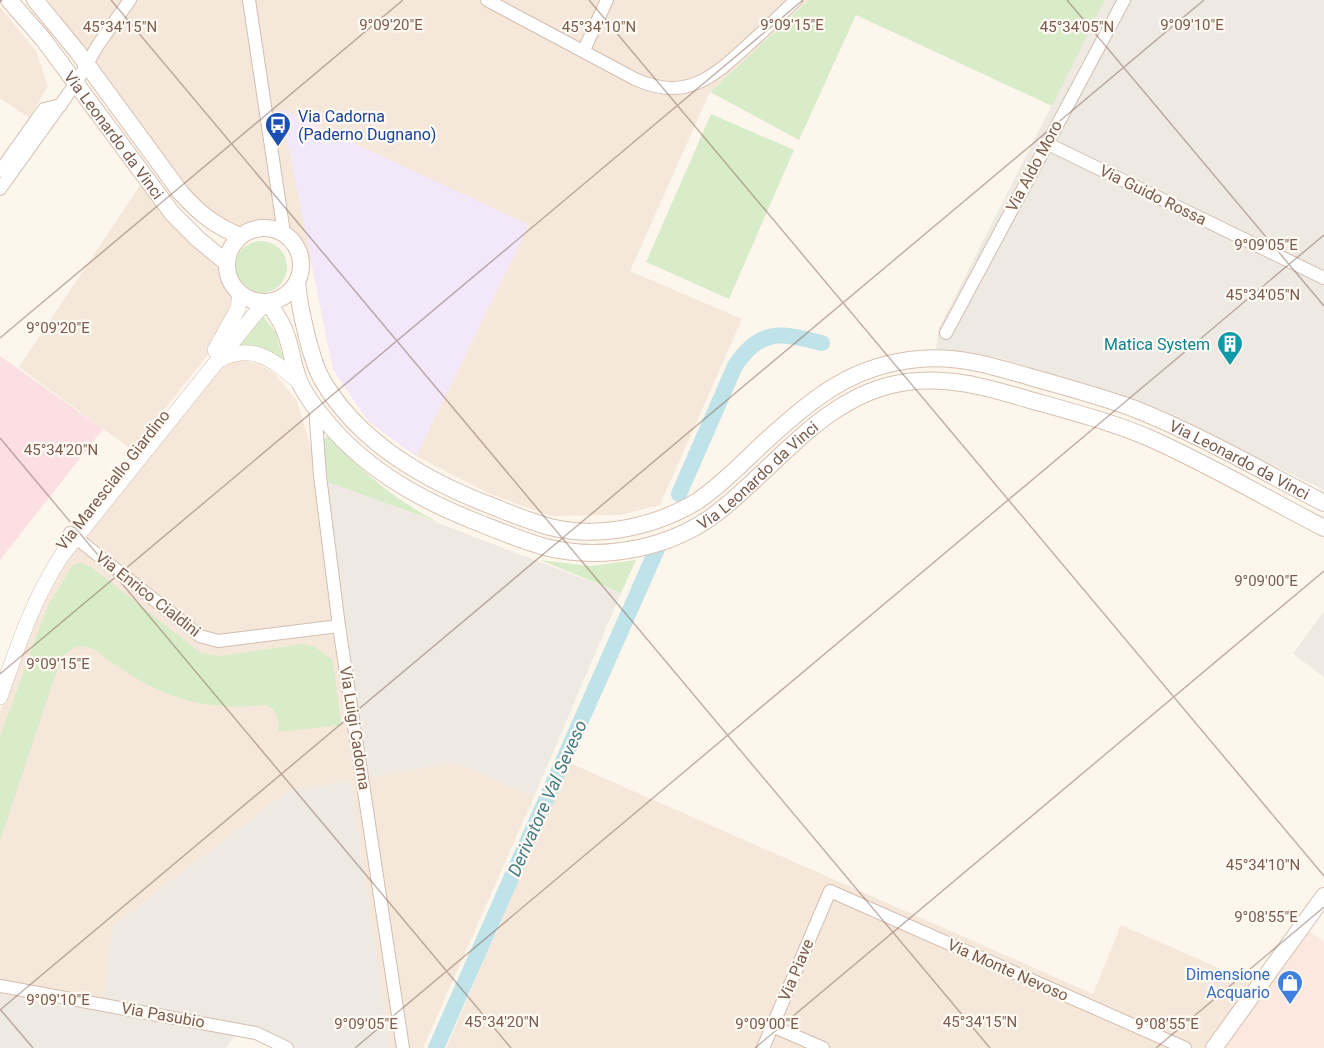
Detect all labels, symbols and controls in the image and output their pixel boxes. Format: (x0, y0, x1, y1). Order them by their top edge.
text: 9°09'20"E (359, 16, 423, 34)
text: 9°09'15"E (760, 16, 824, 34)
text: 9°09'10"E (1160, 16, 1224, 34)
text: 45°34'15"N (83, 18, 157, 36)
text: 45°34'10"N (562, 18, 636, 36)
text: 45°34'05"N (1040, 18, 1114, 36)
street label: Via Leonardo da Vinci (60, 67, 168, 203)
place label: Via Cadorna (Paderno Dugnano) (298, 107, 436, 144)
bus stop icon: Via Cadorna (Paderno Dugnano) (263, 110, 293, 148)
street label: Via Aldo Moro (1002, 117, 1066, 215)
street label: Via Guido Rossa (1096, 161, 1210, 229)
text: 9°09'05"E (1234, 236, 1298, 254)
text: 45°34'05"N (1226, 286, 1300, 304)
text: 9°09'20"E (26, 319, 90, 337)
building icon: Matica System (1215, 329, 1245, 367)
place label: Matica System (1104, 335, 1210, 354)
street label: Via Maresciallo Giardino (52, 406, 174, 554)
street label: Via Leonardo da Vinci (1167, 416, 1313, 503)
street label: Via Leonardo da Vinci (694, 417, 822, 533)
text: 45°34'20"N (24, 441, 98, 459)
street label: Via Enrico Cialdini (92, 547, 204, 641)
text: 9°09'00"E (1234, 572, 1298, 590)
text: 9°09'15"E (26, 655, 90, 673)
street label: Via Luigi Cadorna (336, 665, 374, 791)
water label: Derivatore Val Seveso (503, 717, 591, 879)
text: 45°34'10"N (1226, 856, 1300, 874)
text: 9°08'55"E (1234, 908, 1298, 926)
street label: Via Monte Nevoso (945, 935, 1071, 1005)
street label: Via Piave (774, 936, 818, 1004)
place label: Dimensione Acquario (1186, 965, 1270, 1002)
shop icon: Dimensione Acquario (1275, 968, 1305, 1006)
text: 9°09'10"E (26, 991, 90, 1009)
street label: Via Pasubio (120, 998, 206, 1032)
text: 45°34'20"N (465, 1013, 539, 1031)
text: 45°34'15"N (943, 1013, 1017, 1031)
text: 9°09'05"E (334, 1015, 398, 1033)
text: 9°09'00"E (735, 1015, 799, 1033)
text: 9°08'55"E (1135, 1015, 1199, 1033)

